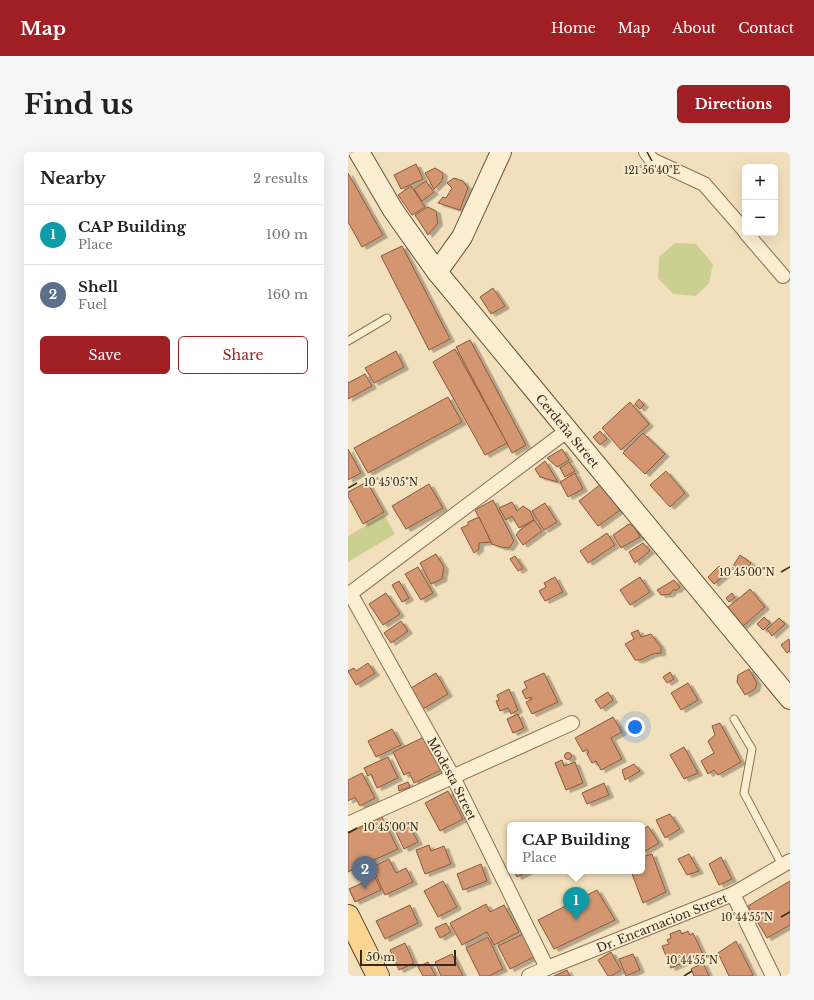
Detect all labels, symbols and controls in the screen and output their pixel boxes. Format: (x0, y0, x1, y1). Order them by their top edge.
text: Map (20, 17, 66, 40)
text: Home (551, 19, 596, 37)
text: Map (618, 19, 650, 37)
text: About (672, 19, 716, 37)
text: Contact (738, 19, 794, 37)
button: Directions (677, 85, 790, 123)
text: Find us (24, 87, 134, 122)
text: 121°56'40"E (624, 164, 680, 177)
map controls (742, 164, 778, 236)
button: + (742, 164, 778, 200)
text: Nearby (40, 168, 106, 189)
text: 2 results (253, 170, 308, 187)
button: − (742, 200, 778, 236)
text: CAP Building (78, 217, 186, 236)
text: 1 (50, 226, 56, 243)
text: 100 m (266, 226, 308, 243)
text: Place (78, 236, 113, 253)
text: Shell (78, 277, 118, 296)
text: 2 (49, 286, 57, 303)
text: 160 m (267, 286, 308, 303)
text: Fuel (78, 296, 107, 313)
button: Save (40, 336, 170, 374)
button: Share (178, 336, 308, 374)
street label: Cerdeña Street (533, 391, 603, 471)
text: 10°45'05"N (364, 476, 418, 489)
text: 10°45'00"N (719, 566, 775, 579)
your location (625, 717, 645, 737)
street label: Modesta Street (425, 734, 481, 823)
text: 10°45'00"N (363, 821, 419, 834)
popup (507, 822, 645, 874)
text: CAP Building (522, 830, 630, 849)
text: Place (522, 849, 557, 866)
pin: 2 (352, 856, 378, 889)
pin: 1 (563, 887, 589, 920)
street label: Dr. Encarnacion Street (594, 889, 730, 955)
text: 10°44'55"N (721, 911, 773, 924)
scale bar (360, 948, 456, 967)
text: 50 m (366, 950, 395, 964)
text: 10°44'55"N (666, 954, 718, 967)

